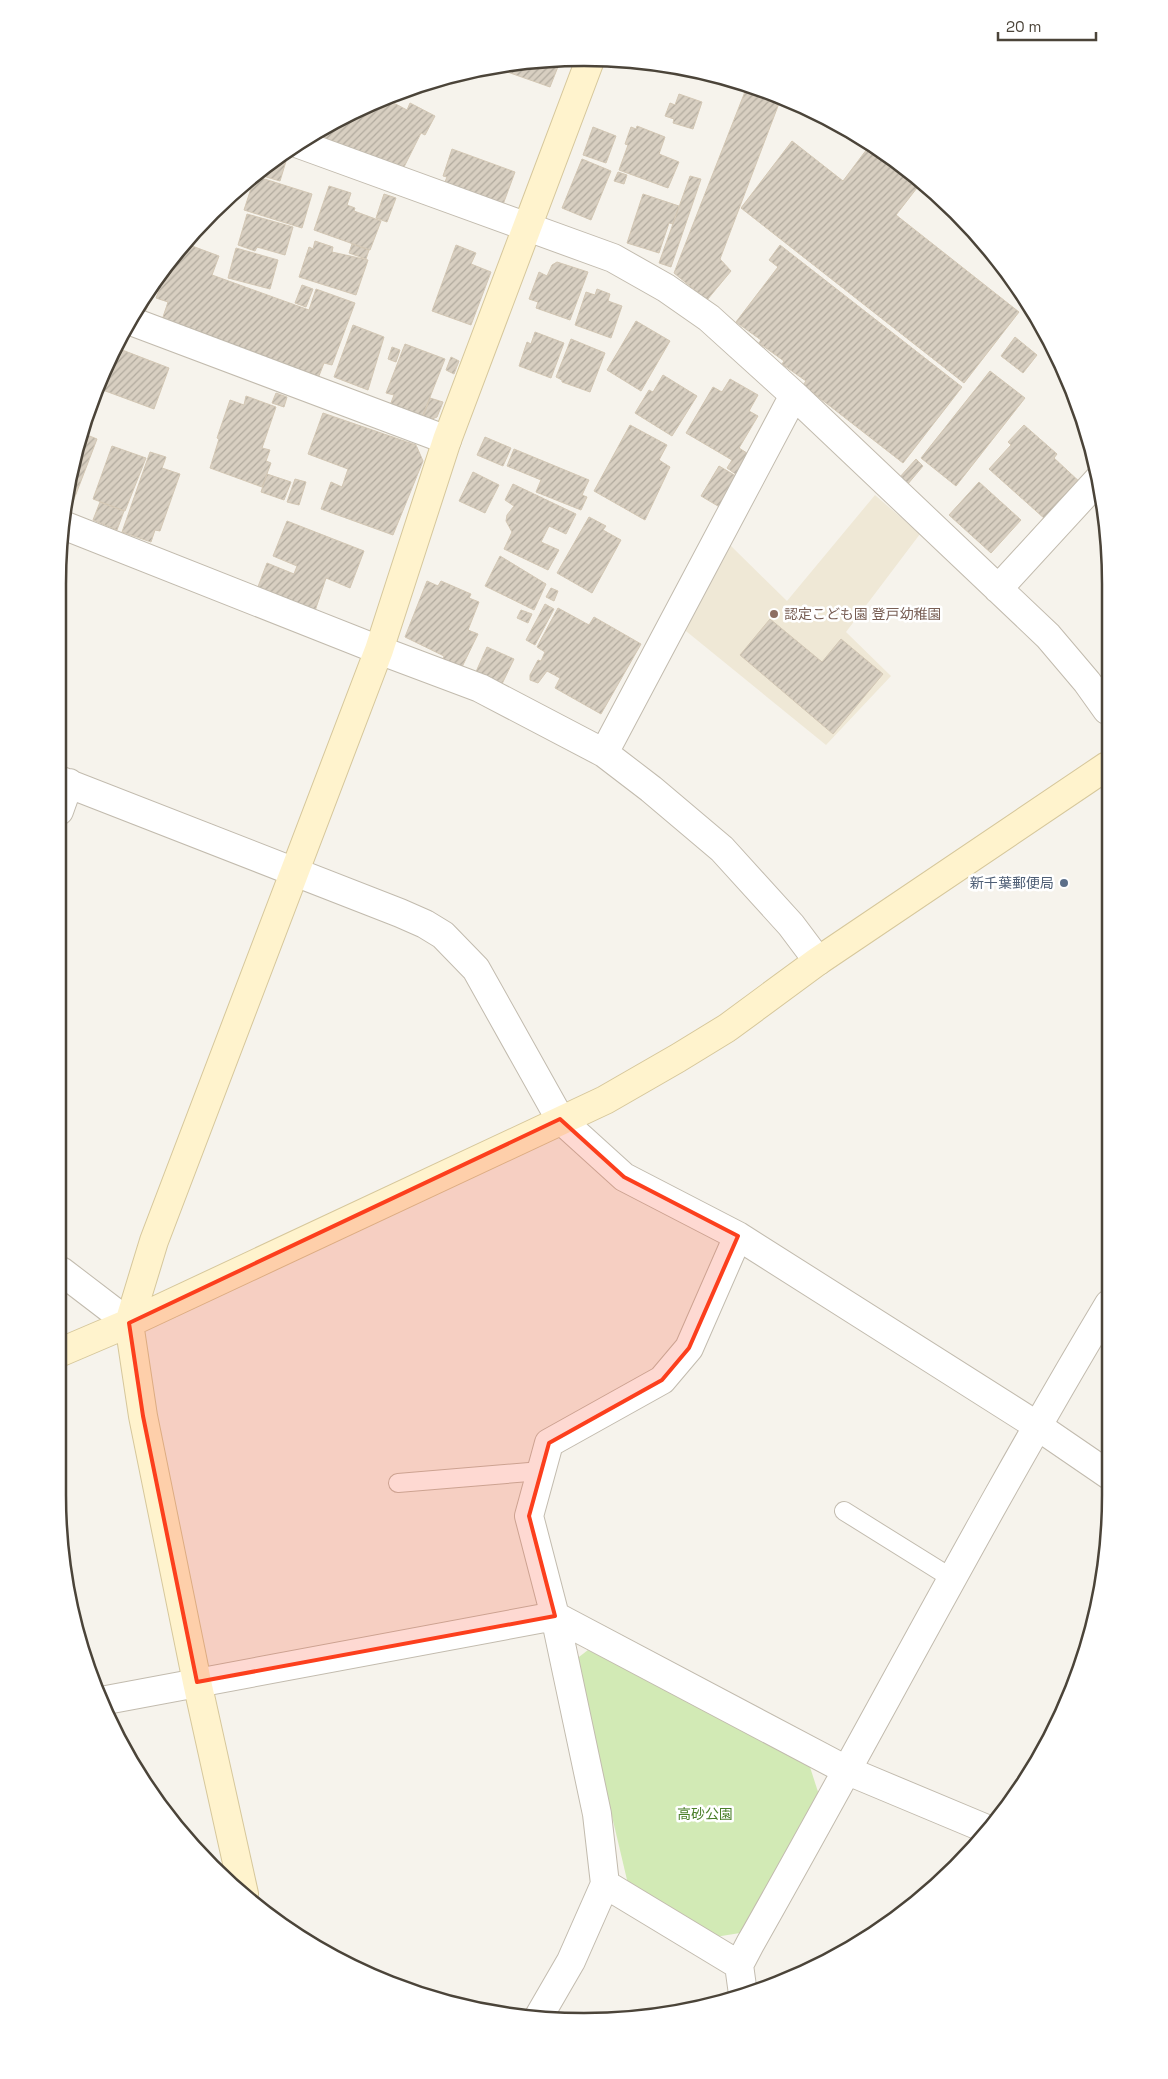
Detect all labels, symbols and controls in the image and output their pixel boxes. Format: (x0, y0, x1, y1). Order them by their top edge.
scale bar (998, 10, 1096, 42)
text: 20 m (1006, 17, 1041, 36)
place label: 認定こども園 登戸幼稚園 (784, 605, 942, 623)
marker: 認定こども園 登戸幼稚園 (768, 608, 780, 620)
place label: 新千葉郵便局 (970, 874, 1054, 892)
marker: 新千葉郵便局 (1058, 877, 1070, 889)
park label: 高砂公園 (677, 1805, 733, 1823)

